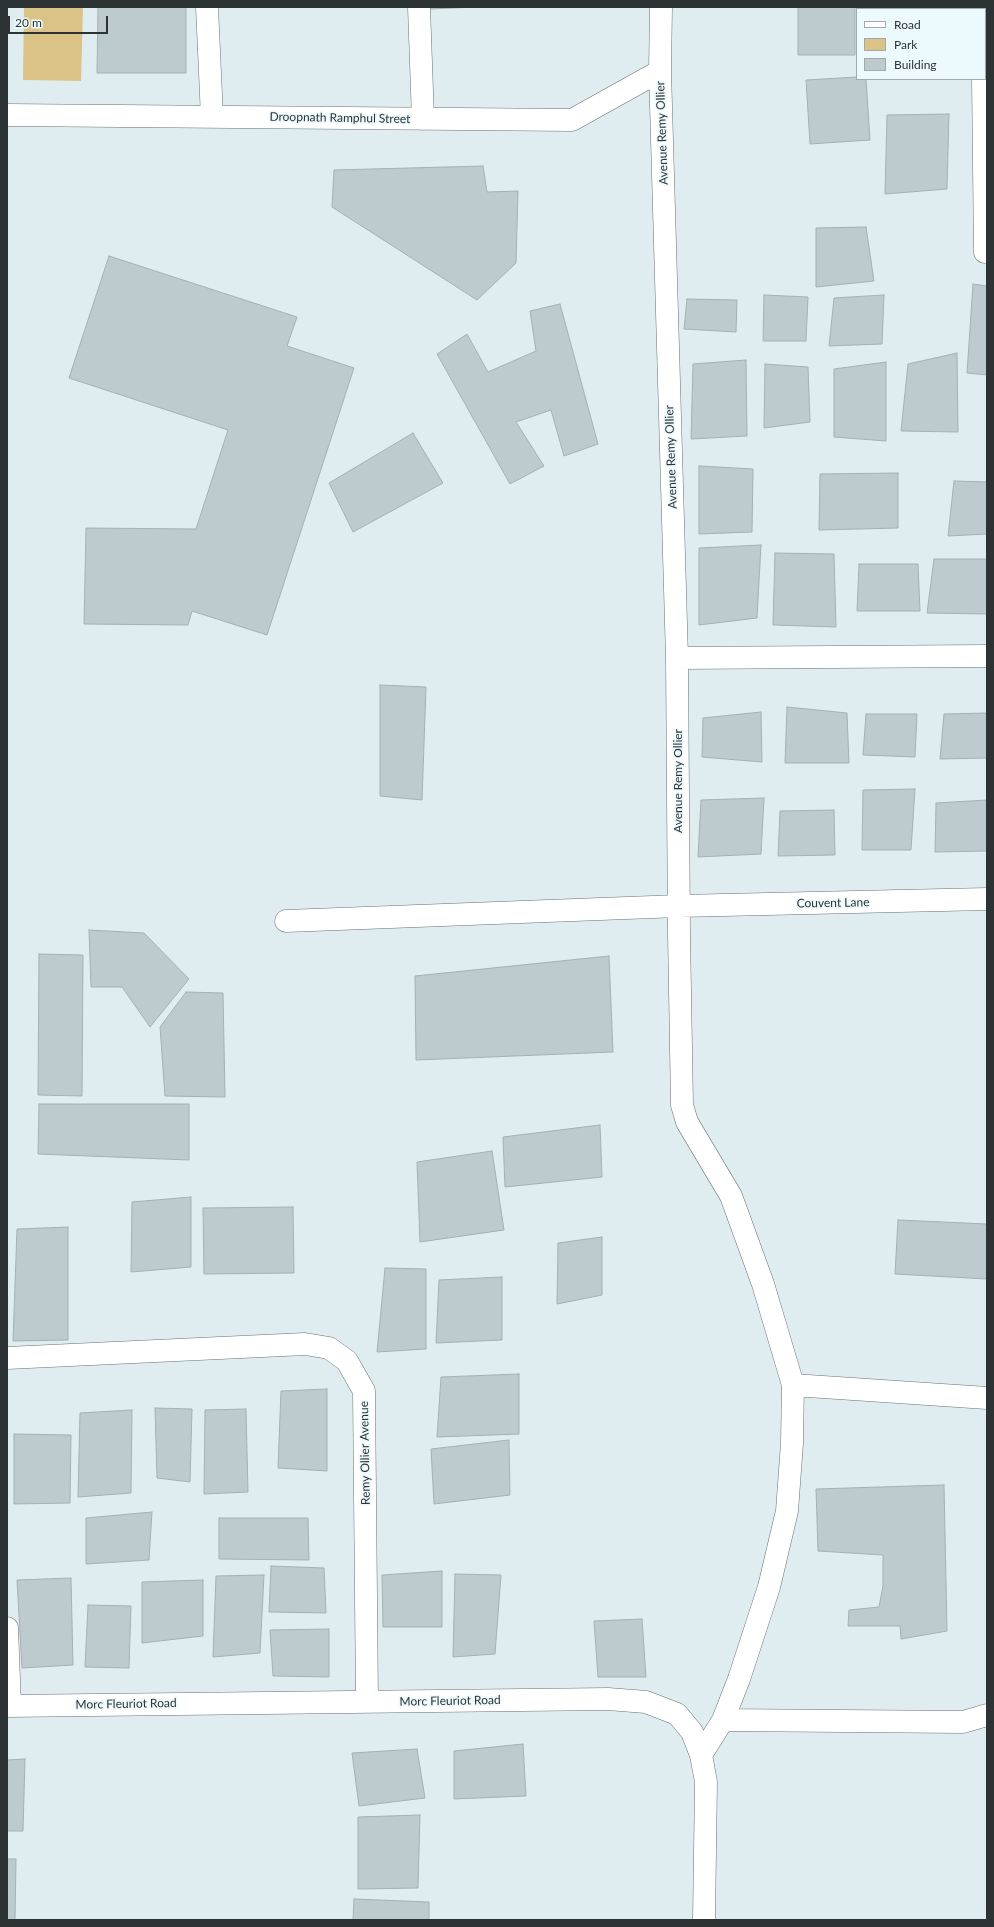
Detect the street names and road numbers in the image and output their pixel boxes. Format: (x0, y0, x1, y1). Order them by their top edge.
street label: Avenue Remy Ollier (653, 81, 671, 185)
street label: Droopnath Ramphul Street (269, 110, 411, 126)
street label: Avenue Remy Ollier (662, 405, 680, 509)
street label: Avenue Remy Ollier (671, 729, 685, 833)
street label: Couvent Lane (796, 895, 870, 911)
street label: Remy Ollier Avenue (357, 1401, 373, 1505)
street label: Morc Fleuriot Road (399, 1693, 501, 1709)
street label: Morc Fleuriot Road (75, 1696, 177, 1712)

